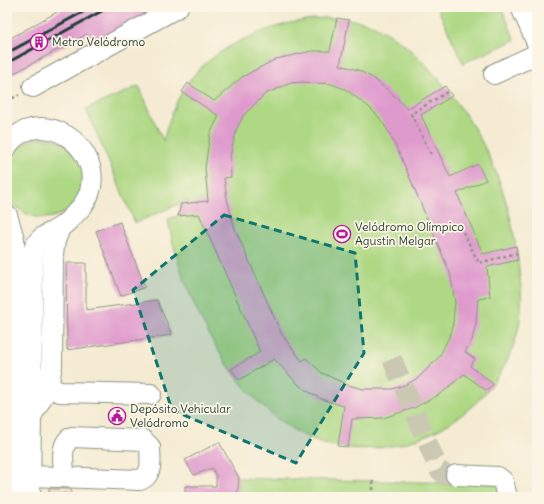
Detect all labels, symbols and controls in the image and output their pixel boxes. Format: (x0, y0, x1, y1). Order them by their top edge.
building icon: Metro Velódromo (29, 32, 49, 52)
place label: Metro Velódromo (52, 34, 146, 49)
place label: Velódromo Olímpico Agustín Melgar (355, 219, 464, 248)
sports icon: Velódromo Olímpico Agustín Melgar (332, 224, 352, 244)
place label: Depósito Vehicular Velódromo (130, 401, 231, 430)
public building icon: Depósito Vehicular Velódromo (107, 406, 127, 426)

